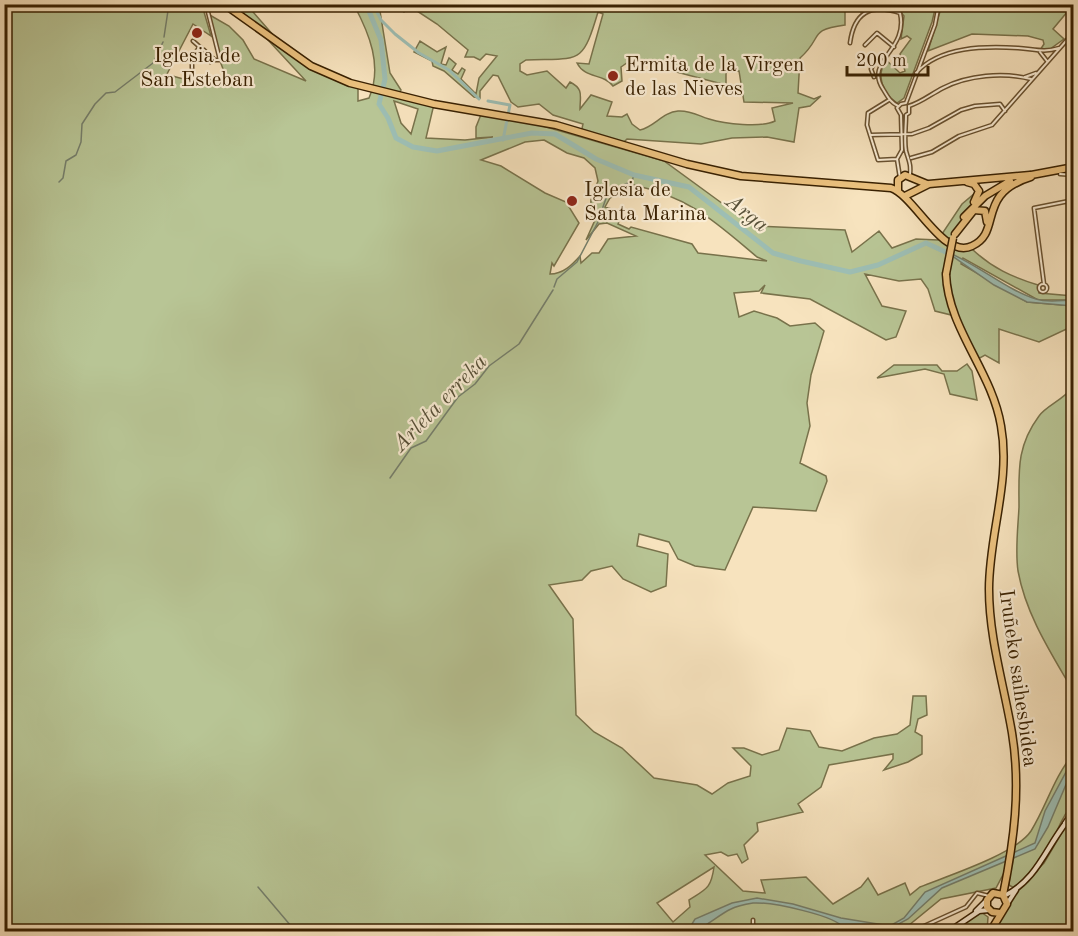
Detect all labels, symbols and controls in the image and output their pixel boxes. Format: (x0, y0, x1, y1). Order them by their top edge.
marker: Iglesia de San Esteban (190, 26, 204, 40)
scale bar (847, 39, 928, 77)
place label: Iglesia de San Esteban (140, 46, 254, 91)
text: 200 m (856, 52, 907, 70)
place label: Ermita de la Virgen de las Nieves (625, 55, 804, 100)
marker: Ermita de la Virgen de las Nieves (606, 69, 620, 83)
place label: Iglesia de Santa Marina (584, 180, 706, 225)
water label: Arga (720, 190, 773, 237)
marker: Iglesia de Santa Marina (565, 194, 579, 208)
water label: Arleta erreka (388, 350, 492, 457)
street label: Iruñeko saihesbidea (995, 588, 1040, 768)

